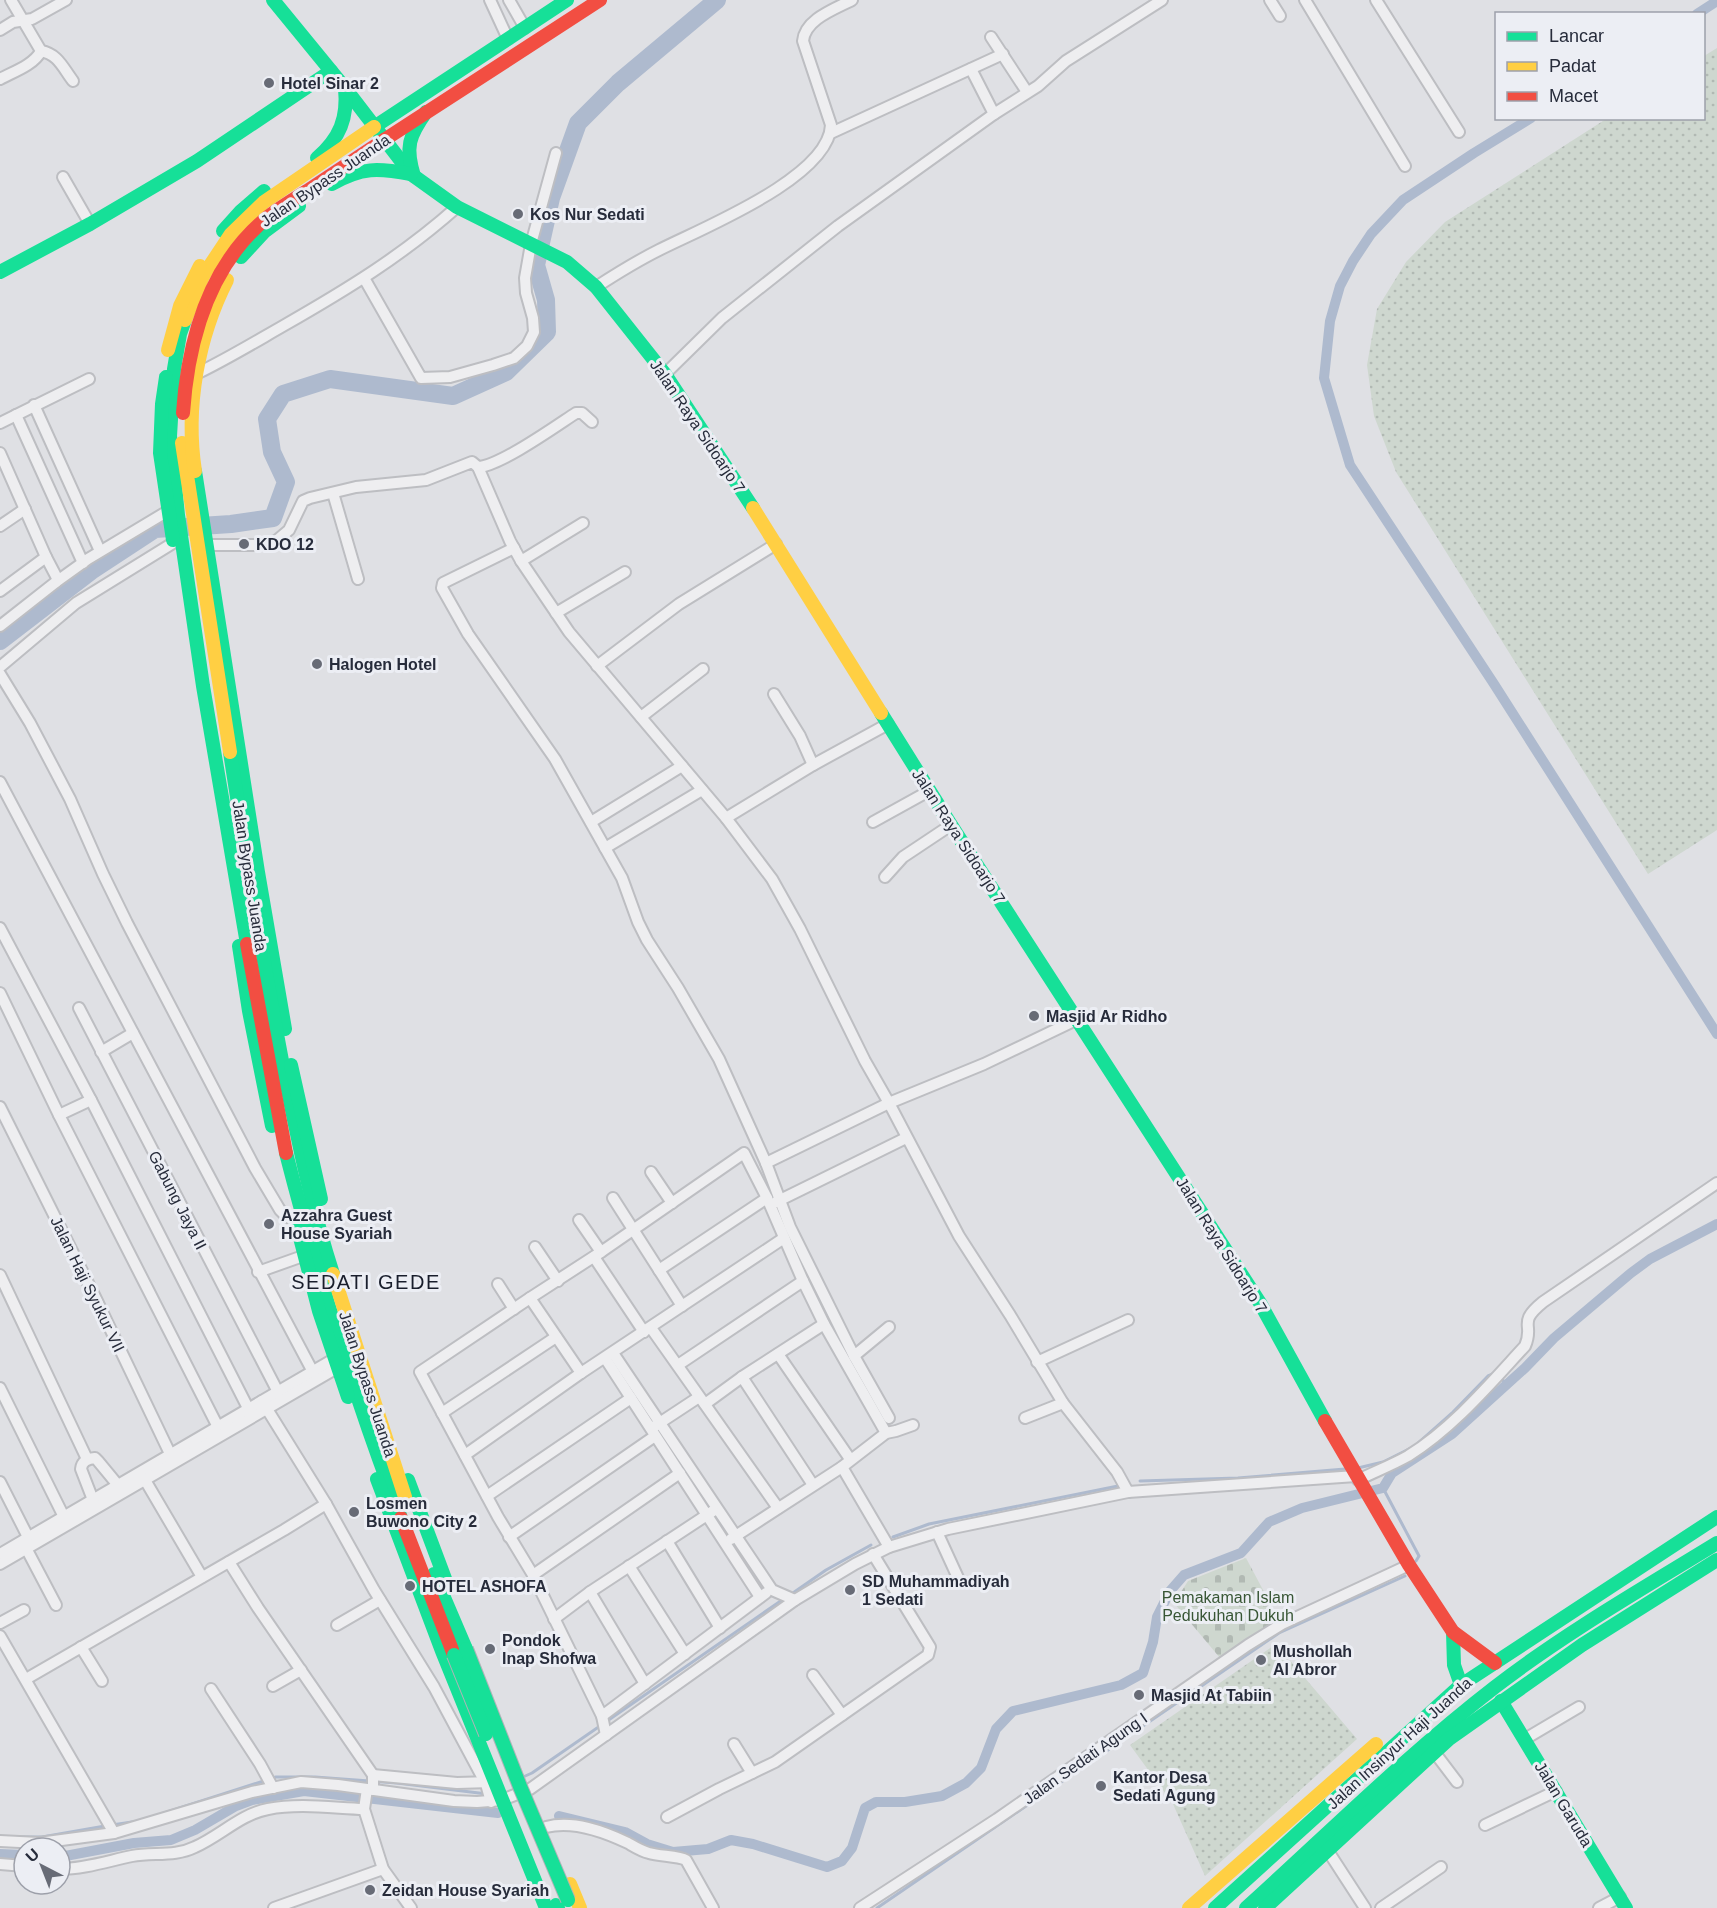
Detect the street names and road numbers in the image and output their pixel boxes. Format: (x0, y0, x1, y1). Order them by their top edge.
street label: Jalan Bypass Juanda (257, 131, 393, 230)
street label: Jalan Raya Sidoarjo 7 (647, 357, 748, 496)
street label: Jalan Raya Sidoarjo 7 (909, 766, 1008, 907)
street label: Jalan Bypass Juanda (229, 800, 270, 953)
street label: Gabung Jaya II (145, 1148, 210, 1252)
street label: Jalan Raya Sidoarjo 7 (1173, 1174, 1270, 1316)
street label: Jalan Haji Syukur VII (47, 1214, 128, 1355)
street label: Jalan Bypass Juanda (336, 1309, 399, 1459)
street label: Jalan Insinyur Haji Juanda (1324, 1674, 1475, 1812)
street label: Jalan Sedati Agung I (1020, 1709, 1150, 1807)
street label: Jalan Garuda (1532, 1759, 1596, 1850)

